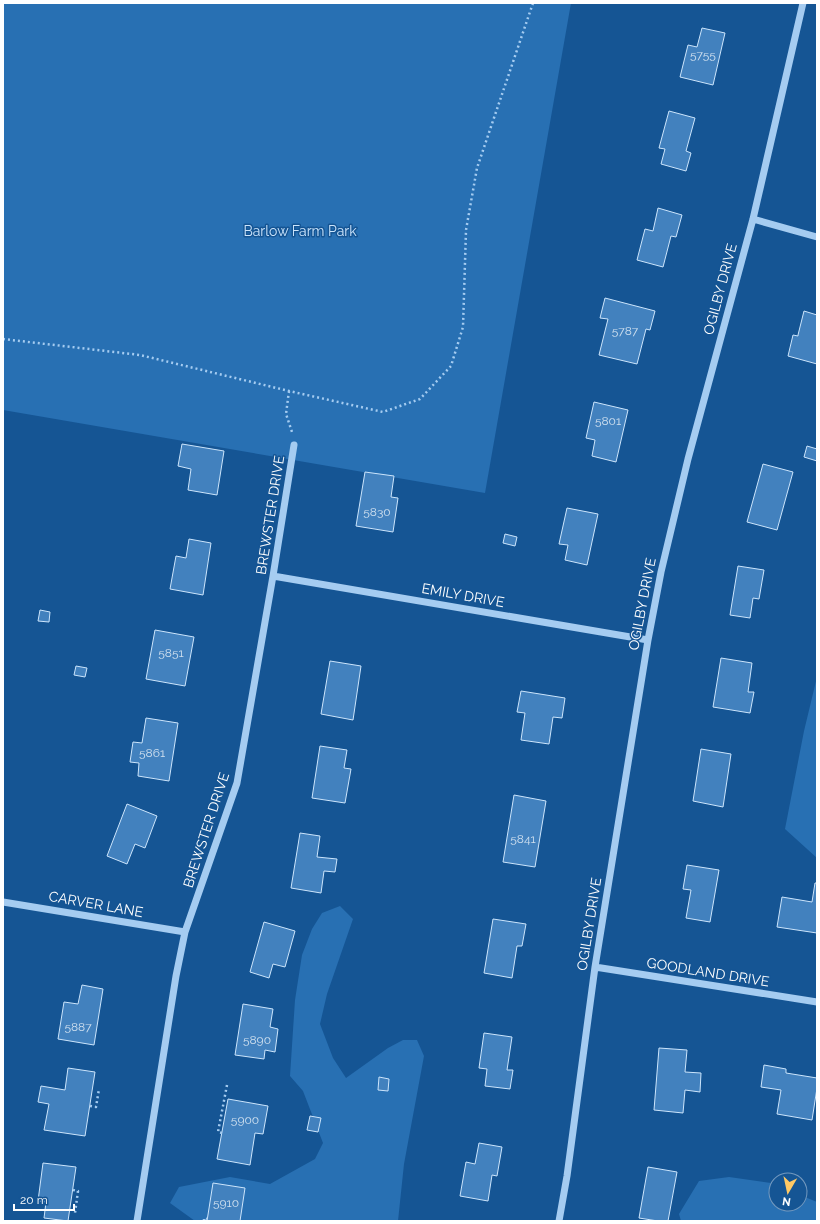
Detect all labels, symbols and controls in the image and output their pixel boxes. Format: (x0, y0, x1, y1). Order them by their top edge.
house number: 5755 (690, 48, 716, 62)
park label: Barlow Farm Park (243, 223, 357, 239)
street label: OGILBY DRIVE (700, 242, 740, 336)
house number: 5787 (612, 324, 639, 338)
house number: 5801 (595, 414, 621, 428)
street label: BREWSTER DRIVE (253, 454, 287, 576)
house number: 5830 (363, 505, 391, 519)
street label: OGILBY DRIVE (625, 556, 659, 652)
street label: EMILY DRIVE (420, 580, 506, 610)
house number: 5851 (158, 646, 184, 660)
house number: 5861 (139, 746, 165, 760)
street label: BREWSTER DRIVE (180, 770, 232, 890)
house number: 5841 (510, 832, 536, 846)
street label: OGILBY DRIVE (574, 876, 604, 972)
street label: CARVER LANE (48, 888, 144, 920)
street label: GOODLAND DRIVE (646, 954, 770, 990)
house number: 5887 (64, 1020, 92, 1034)
house number: 5890 (243, 1033, 271, 1047)
house number: 5900 (231, 1113, 259, 1127)
north arrow (768, 1172, 808, 1212)
scale bar (14, 1186, 74, 1212)
text: 20 m (20, 1193, 48, 1207)
text: N (781, 1194, 792, 1208)
house number: 5910 (213, 1196, 239, 1210)

